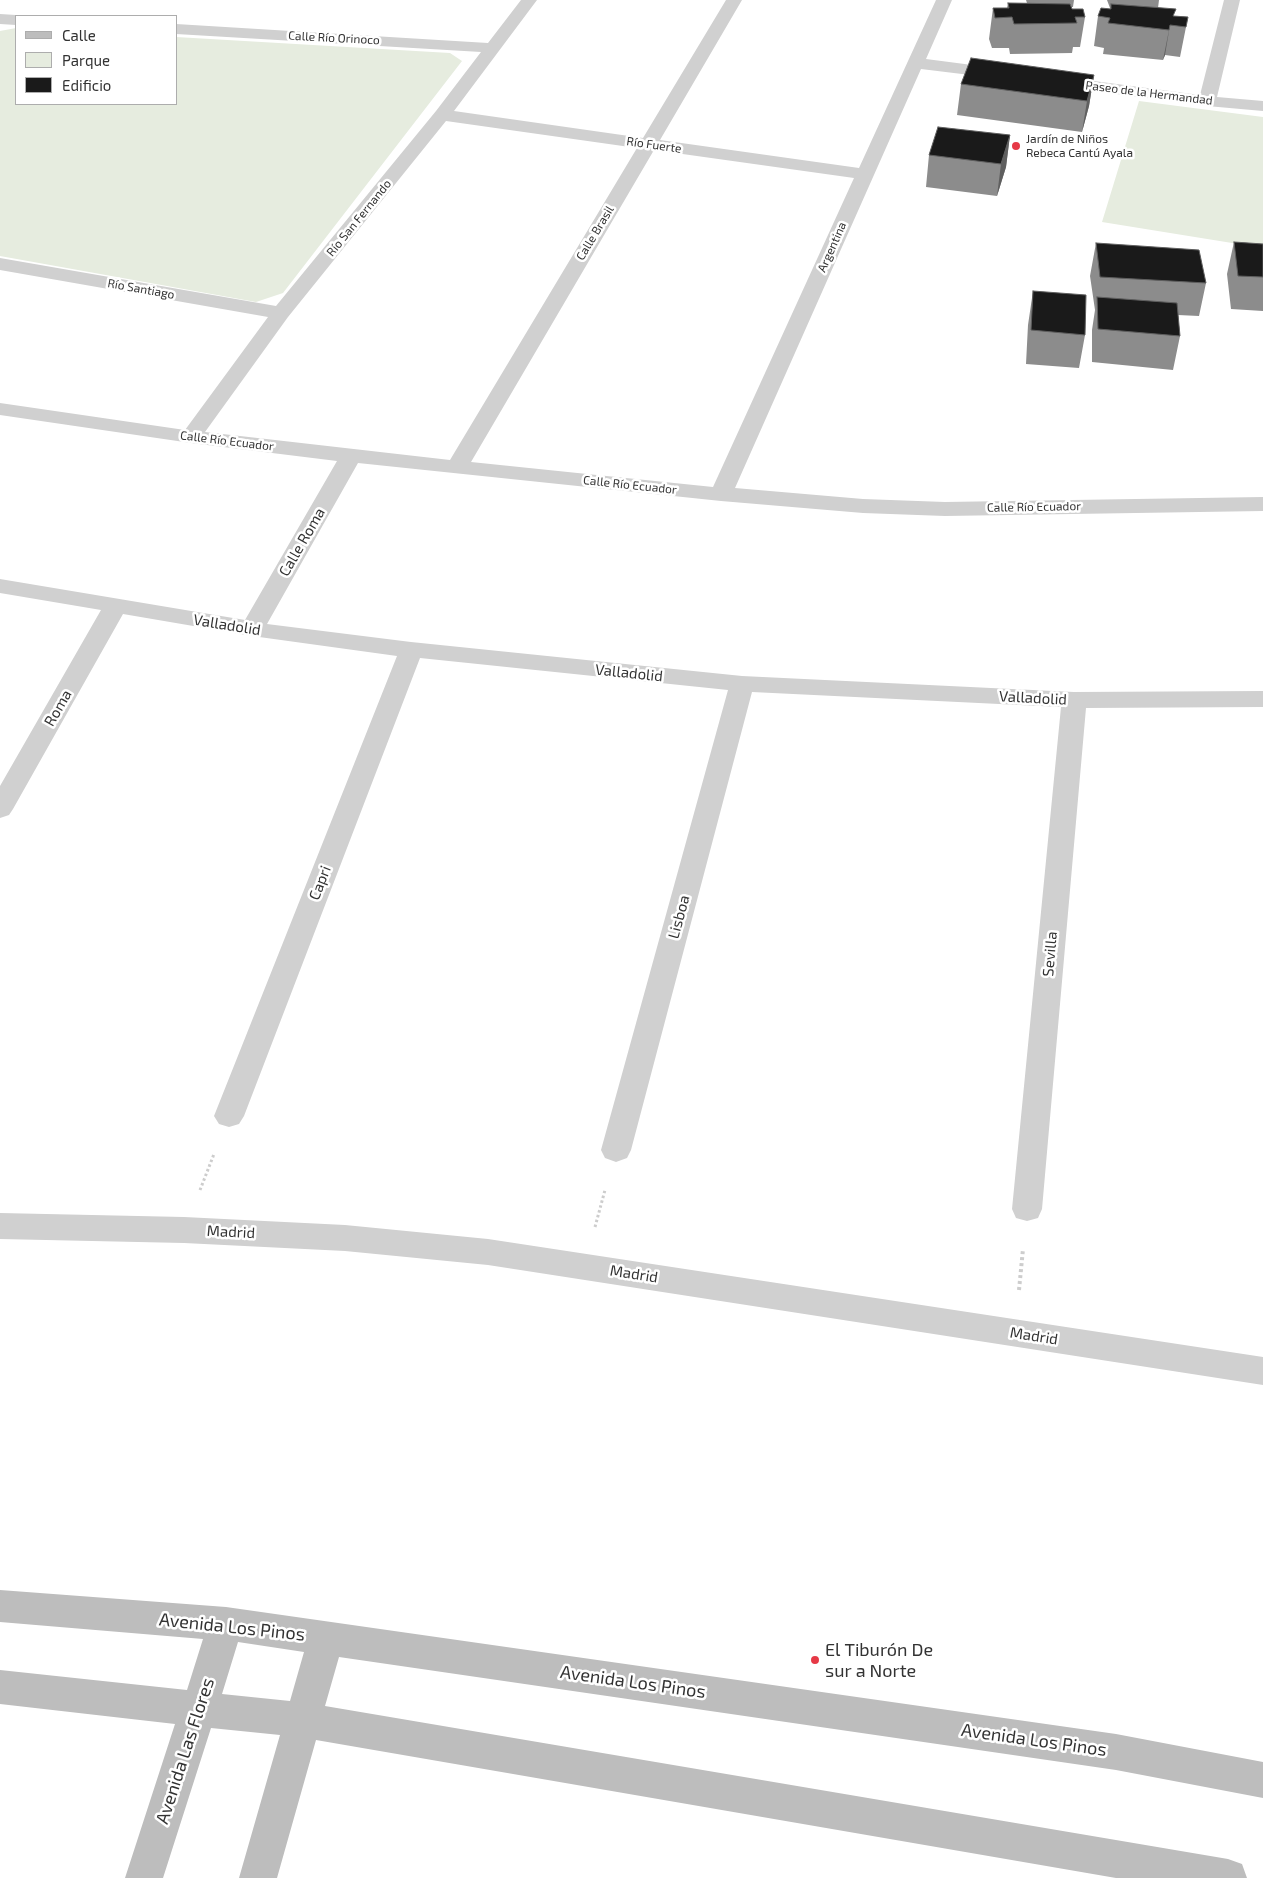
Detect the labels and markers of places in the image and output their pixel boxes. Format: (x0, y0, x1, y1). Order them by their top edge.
place label: Jardín de Niños Rebeca Cantú Ayala (1026, 132, 1133, 160)
marker: Jardín de Niños Rebeca Cantú Ayala (1010, 140, 1022, 152)
place label: El Tiburón De sur a Norte (825, 1639, 933, 1682)
marker: El Tiburón De sur a Norte (809, 1654, 821, 1666)

